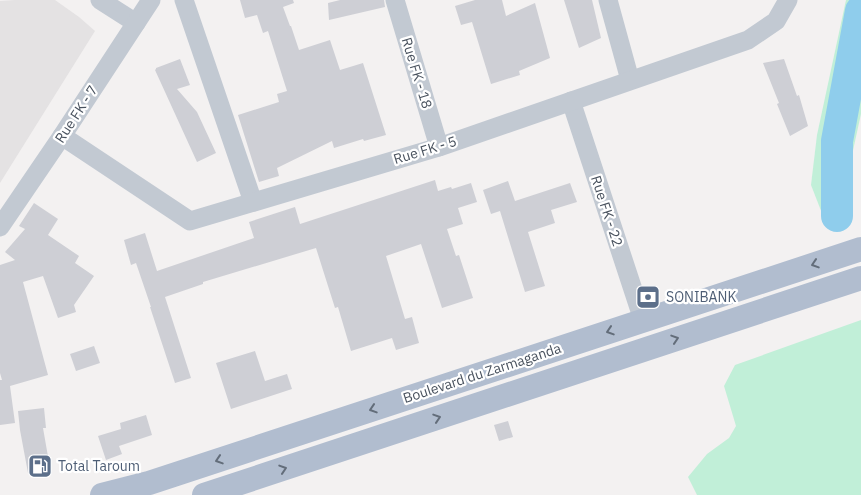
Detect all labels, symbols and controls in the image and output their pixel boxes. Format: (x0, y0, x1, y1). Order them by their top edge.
street label: Rue FK - 18 (398, 35, 436, 111)
street label: Rue FK - 7 (51, 82, 101, 146)
street label: Rue FK - 5 (391, 132, 459, 168)
street label: Rue FK - 22 (587, 173, 627, 249)
one-way arrow (811, 259, 819, 269)
bank icon: SONIBANK (635, 284, 661, 310)
place label: SONIBANK (666, 288, 736, 306)
one-way arrow (607, 325, 615, 335)
one-way arrow (670, 335, 678, 345)
street label: Boulevard du Zarmaganda (401, 339, 564, 407)
one-way arrow (369, 403, 378, 413)
one-way arrow (433, 414, 441, 424)
fuel station icon: Total Taroum (27, 453, 53, 479)
one-way arrow (215, 454, 223, 464)
place label: Total Taroum (58, 457, 140, 475)
one-way arrow (278, 465, 287, 475)

